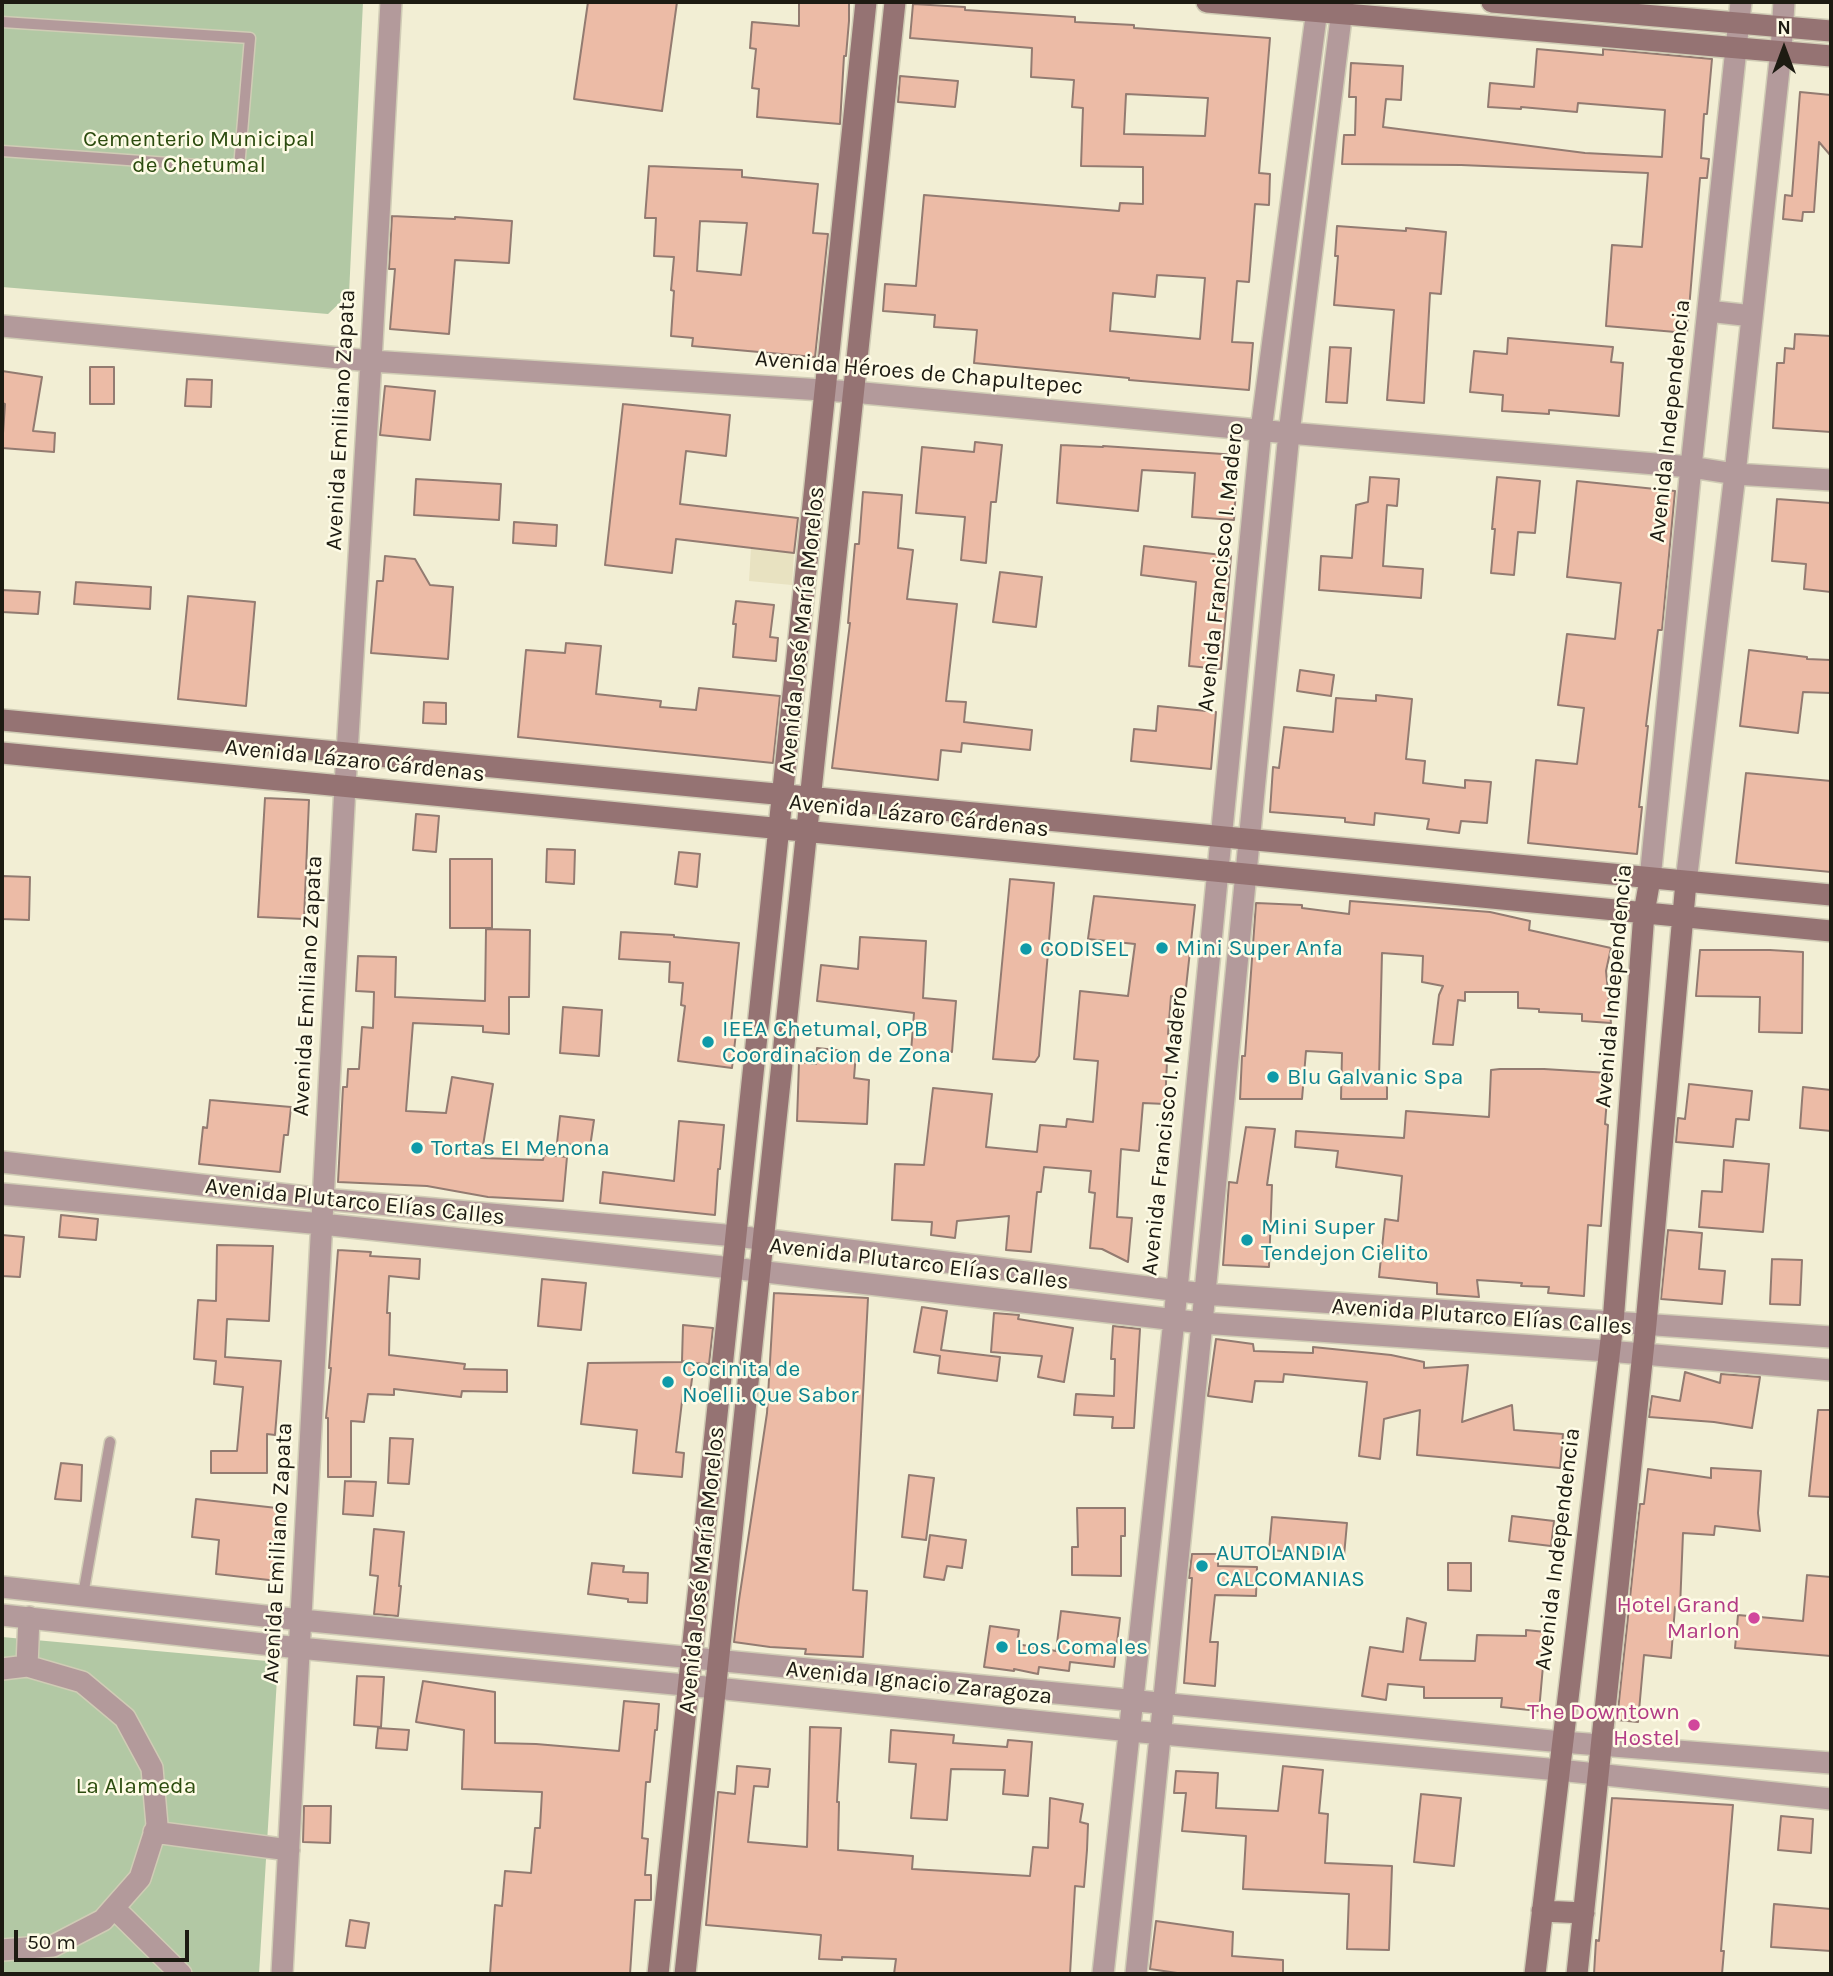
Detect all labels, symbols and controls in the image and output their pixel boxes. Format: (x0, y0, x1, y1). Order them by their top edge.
north arrow (1749, 14, 1819, 84)
text: N (1777, 17, 1791, 39)
park label: Cementerio Municipal de Chetumal (83, 125, 315, 179)
street label: Avenida Emiliano Zapata (320, 289, 362, 551)
street label: Avenida Independencia (1644, 298, 1696, 544)
street label: Avenida Héroes de Chapultepec (754, 345, 1084, 401)
street label: Avenida Francisco I. Madero (1192, 421, 1250, 713)
street label: Avenida José María Morelos (773, 485, 831, 775)
street label: Avenida Lázaro Cárdenas (224, 734, 486, 788)
street label: Avenida Lázaro Cárdenas (788, 789, 1050, 843)
street label: Avenida Emiliano Zapata (287, 855, 329, 1117)
street label: Avenida Independencia (1590, 863, 1638, 1109)
place label: Mini Super Anfa (1176, 934, 1343, 962)
place label: CODISEL (1040, 935, 1128, 963)
marker: Mini Super Anfa (1154, 940, 1170, 956)
marker: CODISEL (1018, 941, 1034, 957)
street label: Avenida Francisco I. Madero (1136, 985, 1194, 1277)
place label: IEEA Chetumal, OPB Coordinacion de Zona (722, 1015, 951, 1069)
marker: IEEA Chetumal, OPB Coordinacion de Zona (700, 1034, 716, 1050)
place label: Blu Galvanic Spa (1287, 1063, 1463, 1091)
marker: Blu Galvanic Spa (1265, 1069, 1281, 1085)
place label: Tortas EI Menona (431, 1134, 610, 1162)
marker: Tortas EI Menona (409, 1140, 425, 1156)
street label: Avenida Plutarco Elías Calles (204, 1173, 506, 1231)
place label: Mini Super Tendejon Cielito (1261, 1213, 1428, 1267)
street label: Avenida Plutarco Elías Calles (768, 1232, 1070, 1296)
marker: Mini Super Tendejon Cielito (1239, 1232, 1255, 1248)
street label: Avenida Plutarco Elías Calles (1331, 1293, 1633, 1341)
place label: Cocinita de Noelli. Que Sabor (682, 1355, 859, 1409)
marker: Cocinita de Noelli. Que Sabor (660, 1374, 676, 1390)
street label: Avenida Emiliano Zapata (257, 1422, 299, 1684)
street label: Avenida José María Morelos (673, 1425, 731, 1715)
street label: Avenida Independencia (1529, 1426, 1587, 1672)
place label: AUTOLANDIA CALCOMANIAS (1216, 1539, 1365, 1593)
marker: AUTOLANDIA CALCOMANIAS (1194, 1558, 1210, 1574)
place label: Hotel Grand Marlon (1616, 1591, 1740, 1645)
marker: Hotel Grand Marlon (1746, 1610, 1762, 1626)
place label: Los Comales (1016, 1633, 1148, 1661)
marker: Los Comales (994, 1639, 1010, 1655)
street label: Avenida Ignacio Zaragoza (784, 1655, 1054, 1711)
place label: The Downtown Hostel (1527, 1698, 1680, 1752)
marker: The Downtown Hostel (1686, 1717, 1702, 1733)
park label: La Alameda (76, 1772, 196, 1800)
scale bar (18, 1916, 192, 1960)
text: 50 m (27, 1930, 76, 1954)

